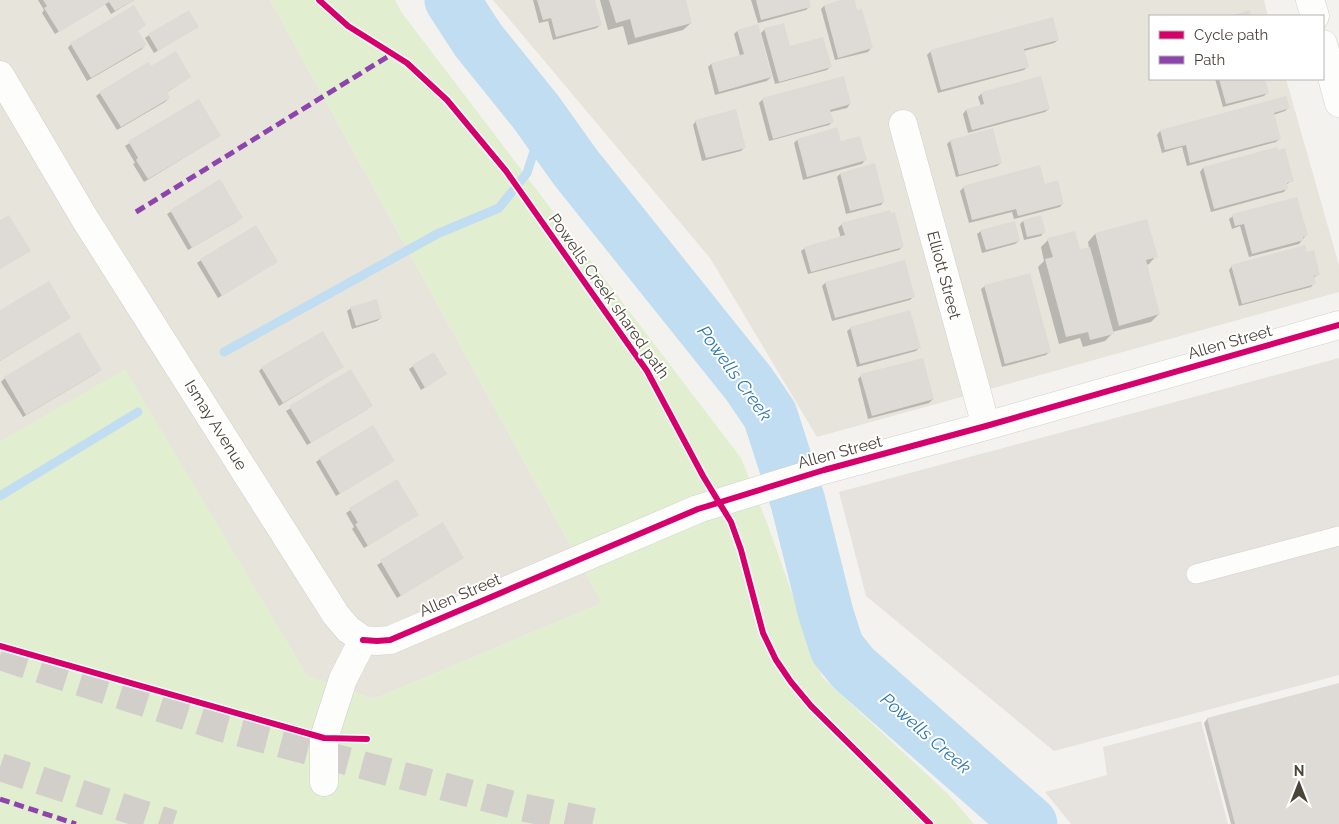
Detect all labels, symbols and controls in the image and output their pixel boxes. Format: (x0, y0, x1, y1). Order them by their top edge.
legend (1149, 15, 1324, 80)
text: Cycle path (1194, 26, 1268, 44)
text: Path (1194, 51, 1225, 69)
street label: Powells Creek shared path (545, 210, 673, 382)
street label: Elliott Street (923, 229, 965, 322)
water label: Powells Creek (693, 321, 777, 425)
street label: Allen Street (1186, 321, 1275, 363)
street label: Ismay Avenue (181, 376, 251, 474)
street label: Allen Street (796, 431, 885, 472)
street label: Allen Street (416, 569, 504, 621)
water label: Powells Creek (877, 688, 976, 778)
north arrow (1274, 759, 1324, 809)
text: N (1294, 763, 1304, 779)

